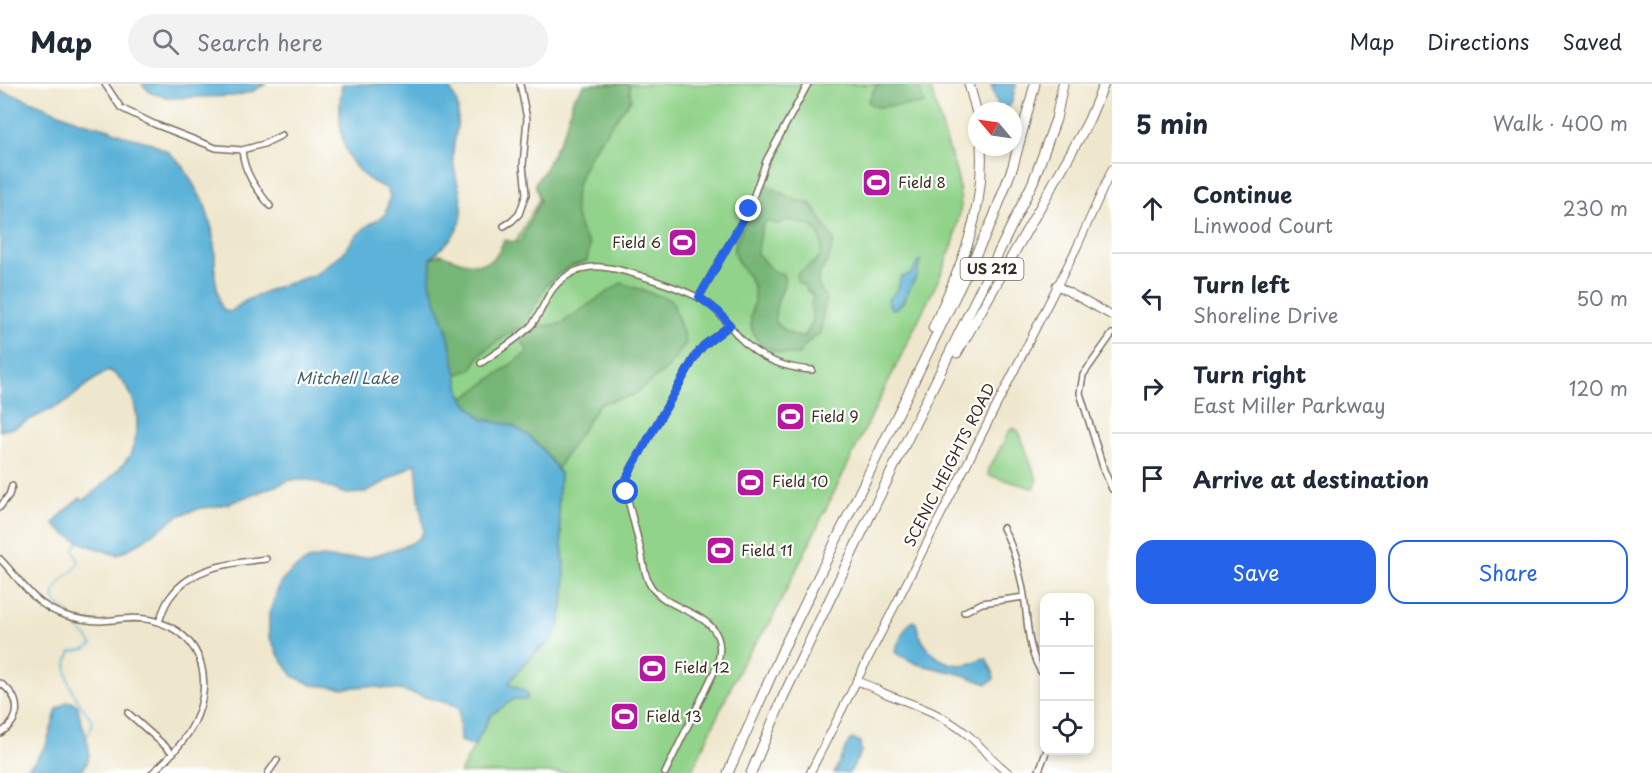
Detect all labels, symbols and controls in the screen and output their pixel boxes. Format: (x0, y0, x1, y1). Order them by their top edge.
search box (128, 14, 548, 68)
text: Map (30, 20, 92, 63)
icon: search (149, 25, 182, 58)
text: Search here (197, 25, 323, 58)
text: Map (1349, 25, 1394, 57)
text: Directions (1427, 25, 1529, 57)
text: Saved (1562, 25, 1622, 57)
north arrow (968, 102, 1022, 156)
text: 5 min (1136, 104, 1208, 143)
text: Walk · 400 m (1493, 108, 1628, 138)
sports icon: Field 8 (861, 167, 893, 199)
place label: Field 8 (898, 170, 946, 193)
text: Continue (1193, 177, 1292, 210)
icon: ahead (1136, 192, 1169, 225)
text: 230 m (1563, 193, 1628, 223)
route end (735, 195, 761, 221)
text: Linwood Court (1193, 210, 1333, 240)
sports icon: Field 6 (666, 227, 698, 259)
place label: Field 6 (612, 230, 661, 253)
road number: US 212 (960, 258, 1024, 280)
text: Turn left (1193, 267, 1290, 300)
icon: left (1136, 282, 1169, 315)
text: 50 m (1576, 283, 1628, 313)
text: Shoreline Drive (1193, 300, 1338, 330)
text: Turn right (1193, 357, 1306, 390)
water label: Mitchell Lake (296, 365, 400, 389)
icon: right (1136, 372, 1169, 405)
text: 120 m (1569, 373, 1628, 403)
street label: SCENIC HEIGHTS ROAD (897, 378, 1000, 550)
text: East Miller Parkway (1193, 390, 1386, 420)
sports icon: Field 9 (774, 401, 806, 433)
place label: Field 9 (811, 404, 859, 427)
icon: arrive (1136, 462, 1169, 495)
text: Arrive at destination (1193, 462, 1429, 495)
sports icon: Field 10 (735, 466, 767, 498)
place label: Field 10 (772, 469, 828, 492)
route start (612, 478, 638, 504)
sports icon: Field 11 (704, 535, 736, 567)
place label: Field 11 (741, 538, 793, 561)
button: Save (1136, 540, 1376, 604)
button: Share (1388, 540, 1628, 604)
map controls (1040, 593, 1094, 755)
button: + (1040, 593, 1094, 647)
button: − (1040, 647, 1094, 701)
sports icon: Field 12 (637, 652, 669, 684)
place label: Field 12 (674, 655, 730, 678)
sports icon: Field 13 (609, 701, 641, 733)
button: locate (1040, 701, 1094, 755)
place label: Field 13 (646, 704, 702, 727)

